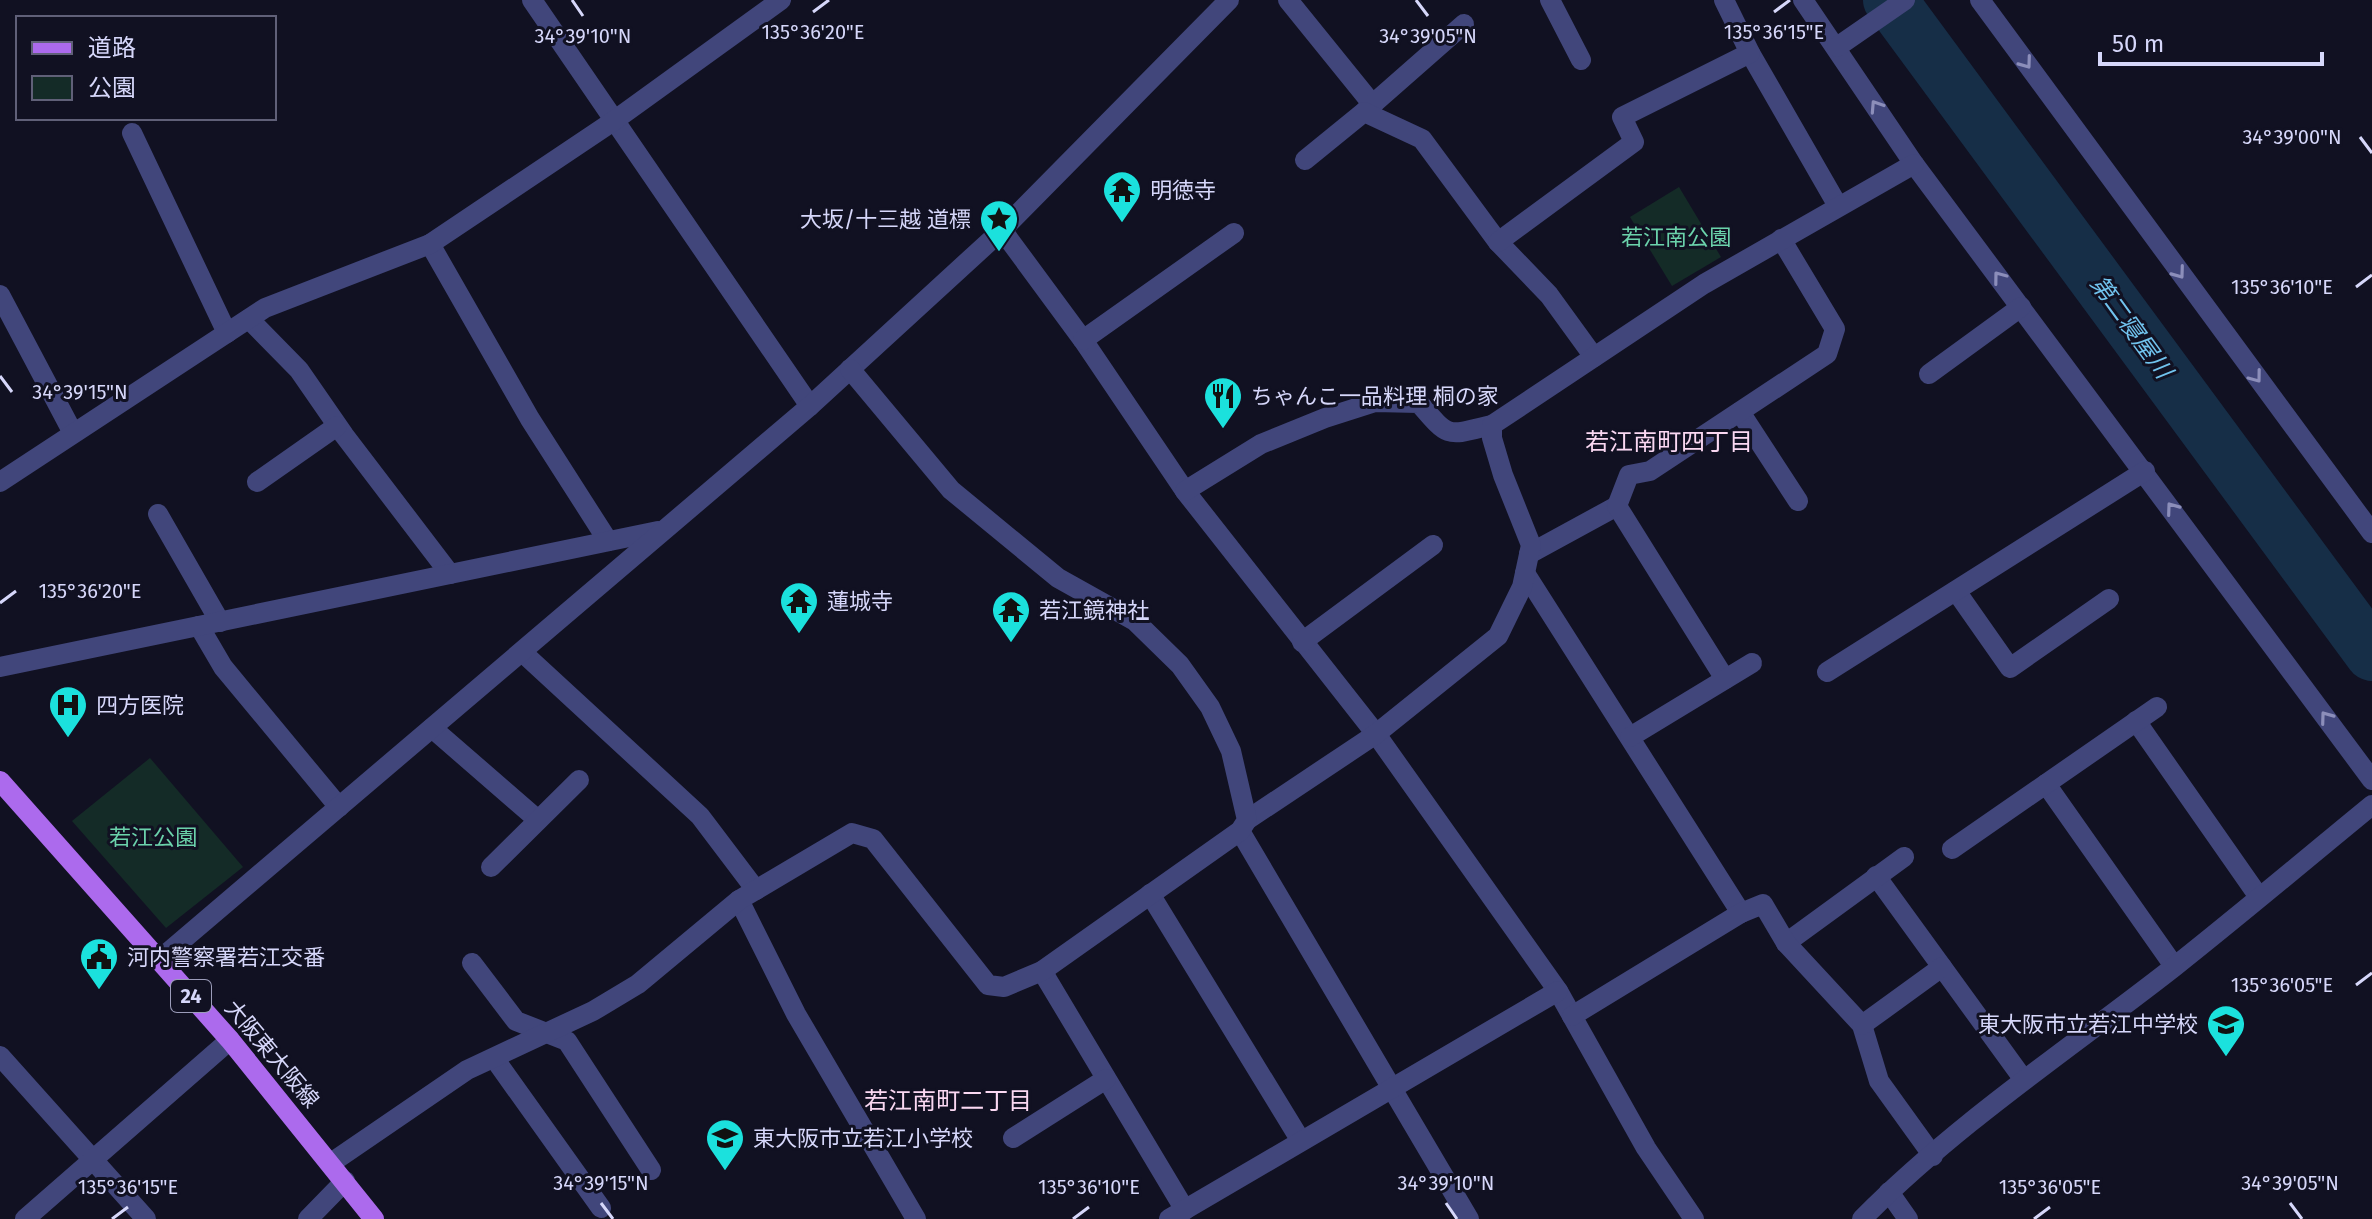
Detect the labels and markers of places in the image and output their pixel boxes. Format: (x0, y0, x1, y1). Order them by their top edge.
temple icon: 明徳寺 (1101, 169, 1143, 224)
place label: 明徳寺 (1150, 177, 1216, 204)
place icon: 大坂/十三越 道標 (978, 198, 1020, 253)
place label: 大坂/十三越 道標 (800, 206, 971, 233)
restaurant icon: ちゃんこ一品料理 桐の家 (1202, 375, 1244, 430)
place label: ちゃんこ一品料理 桐の家 (1251, 383, 1499, 410)
temple icon: 蓮城寺 (778, 580, 820, 635)
place label: 蓮城寺 (827, 588, 893, 615)
temple icon: 若江鏡神社 (990, 589, 1032, 644)
place label: 若江鏡神社 (1039, 597, 1149, 624)
hospital icon: 四方医院 (47, 684, 89, 739)
place label: 四方医院 (96, 692, 184, 719)
public building icon: 河内警察署若江交番 (78, 936, 120, 991)
place label: 河内警察署若江交番 (127, 944, 325, 971)
school or university icon: 東大阪市立若江中学校 (2205, 1003, 2247, 1058)
place label: 東大阪市立若江中学校 (1978, 1011, 2198, 1038)
school or university icon: 東大阪市立若江小学校 (704, 1117, 746, 1172)
place label: 東大阪市立若江小学校 (753, 1125, 973, 1152)

